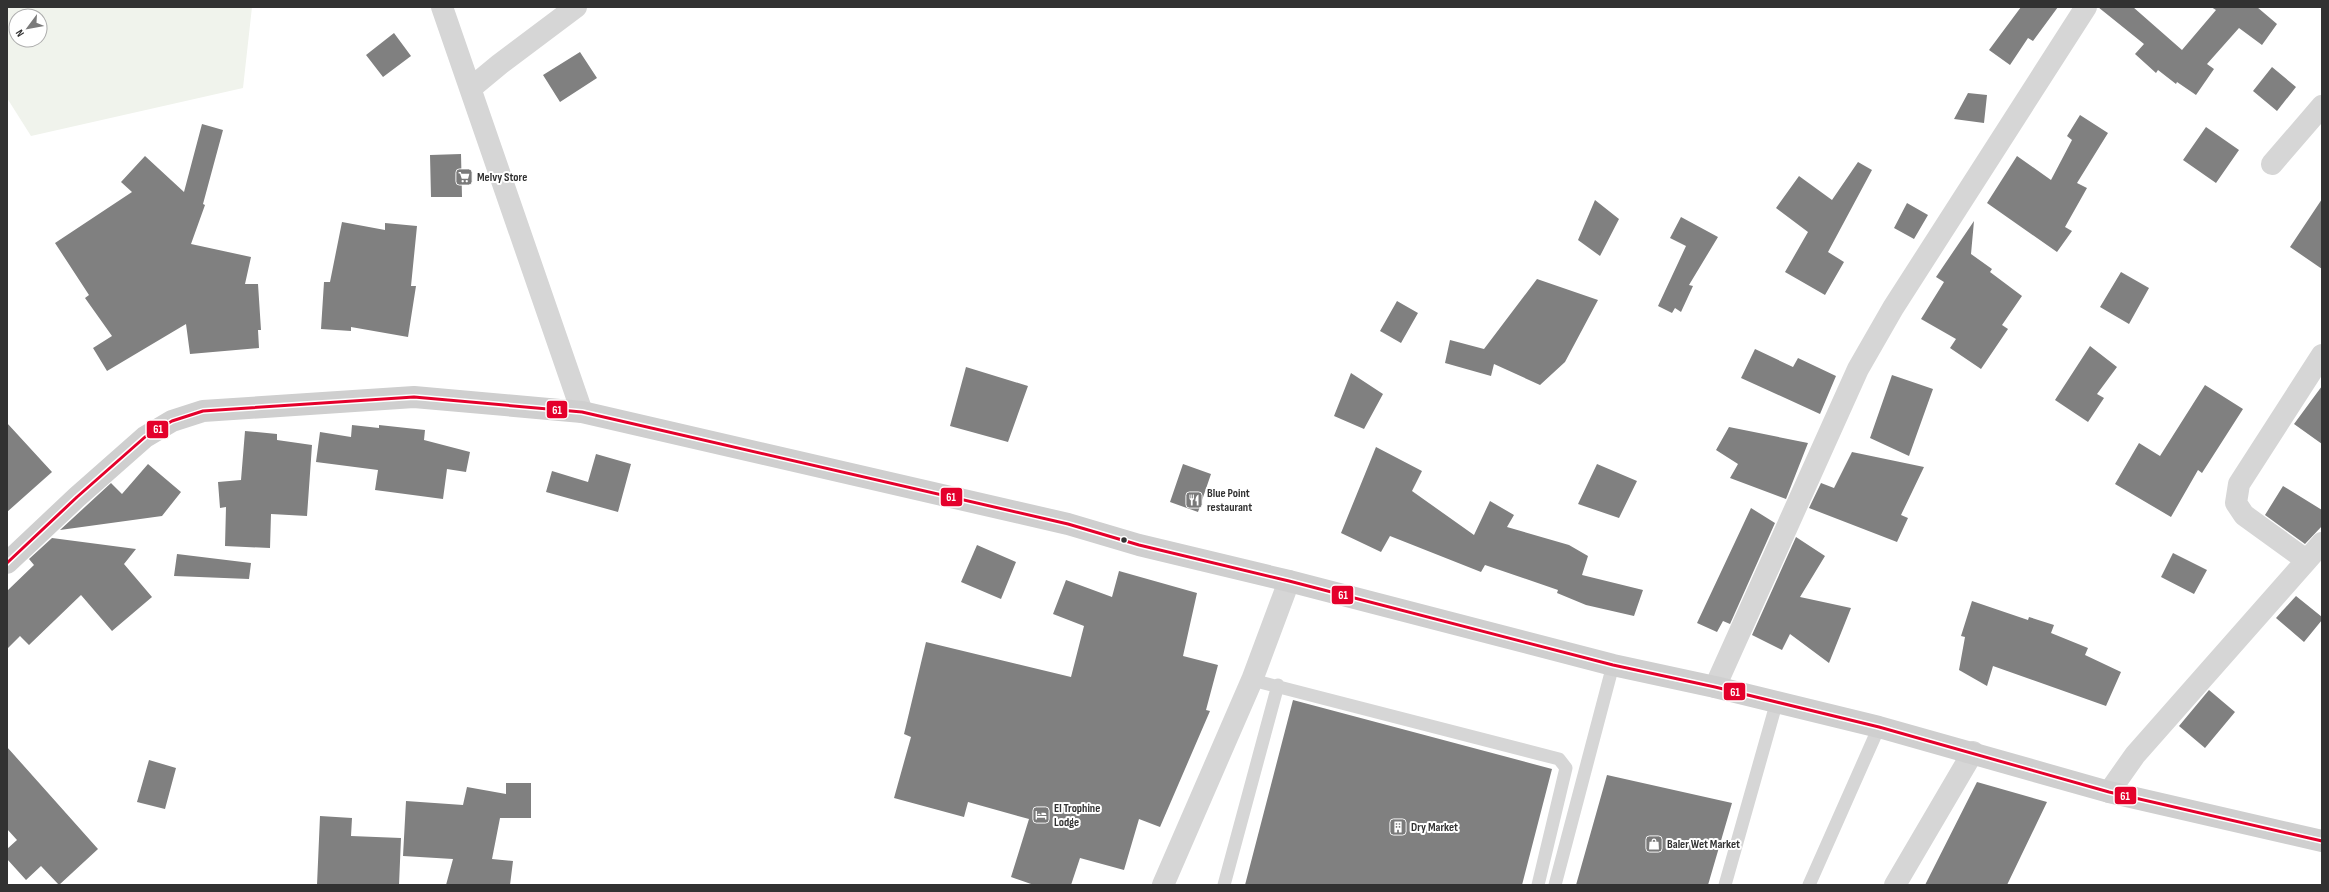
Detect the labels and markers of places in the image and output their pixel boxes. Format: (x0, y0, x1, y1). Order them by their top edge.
supermarket icon: Melvy Store (454, 167, 474, 187)
place label: Melvy Store (477, 170, 527, 185)
place label: Blue Point restaurant (1207, 486, 1252, 515)
restaurant icon: Blue Point restaurant (1184, 490, 1204, 510)
unlabelled marker (1119, 535, 1129, 545)
place label: El Trophine Lodge (1054, 801, 1100, 830)
hotel icon: El Trophine Lodge (1031, 805, 1051, 825)
building icon: Dry Market (1388, 817, 1408, 837)
place label: Dry Market (1411, 820, 1458, 835)
shop icon: Baler Wet Market (1644, 834, 1664, 854)
place label: Baler Wet Market (1667, 837, 1740, 852)

